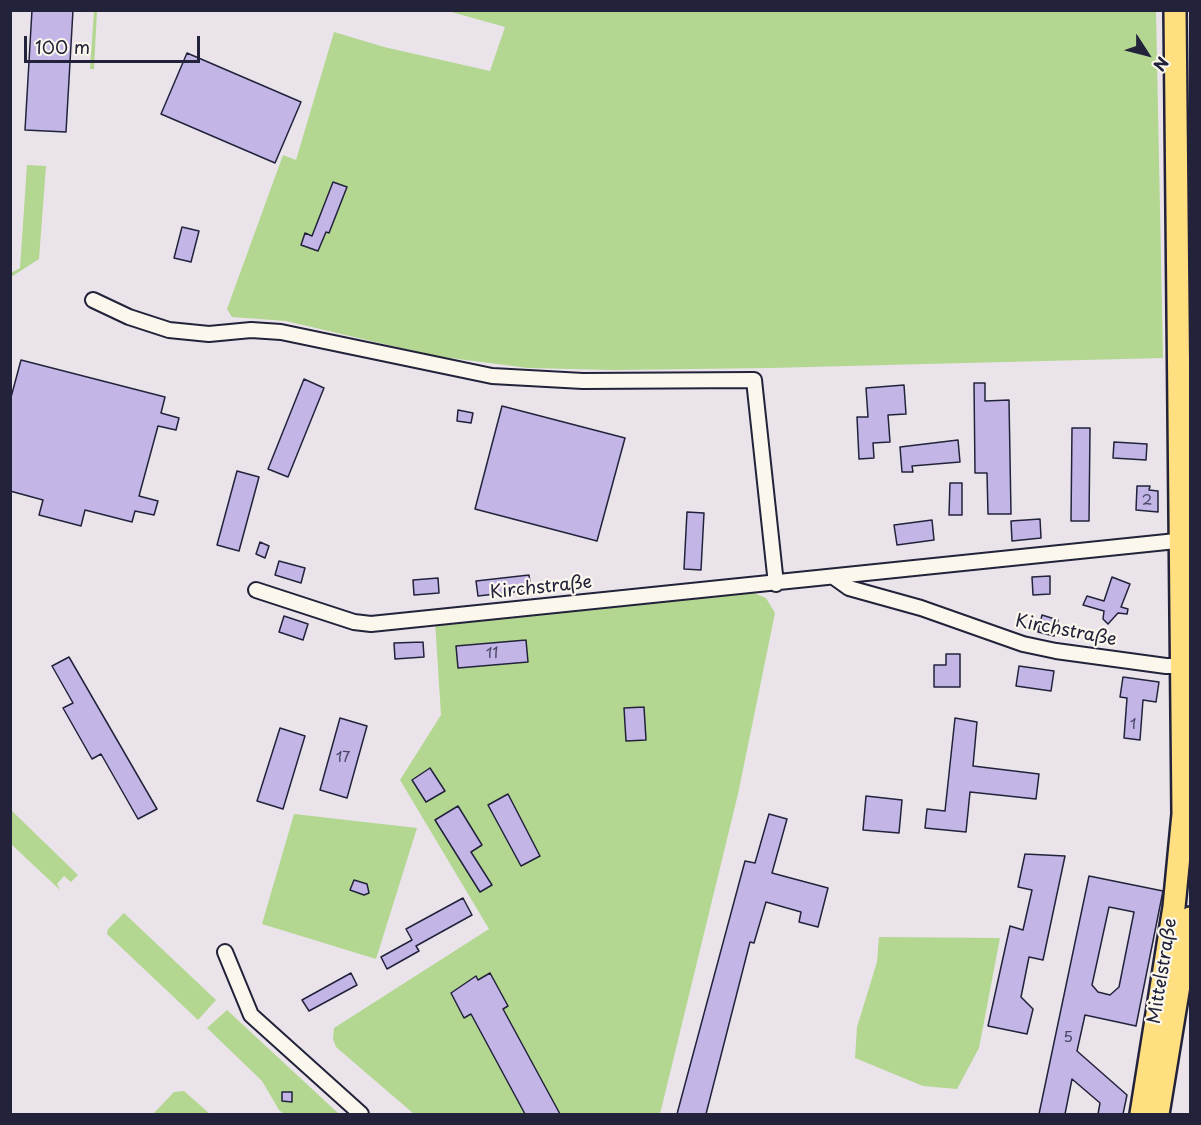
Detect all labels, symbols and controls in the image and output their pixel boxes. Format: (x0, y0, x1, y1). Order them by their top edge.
scale bar (27, 24, 202, 62)
north arrow (1117, 24, 1177, 84)
text: 100 m (35, 33, 90, 60)
text: N (1148, 52, 1175, 77)
house number: 2 (1142, 492, 1152, 510)
street label: Kirchstraße (489, 572, 593, 604)
street label: Kirchstraße (1014, 611, 1118, 651)
house number: 11 (486, 645, 498, 663)
house number: 1 (1130, 716, 1136, 734)
house number: 17 (336, 749, 350, 767)
street label: Mittelstraße (1144, 917, 1182, 1025)
house number: 5 (1063, 1029, 1073, 1047)

